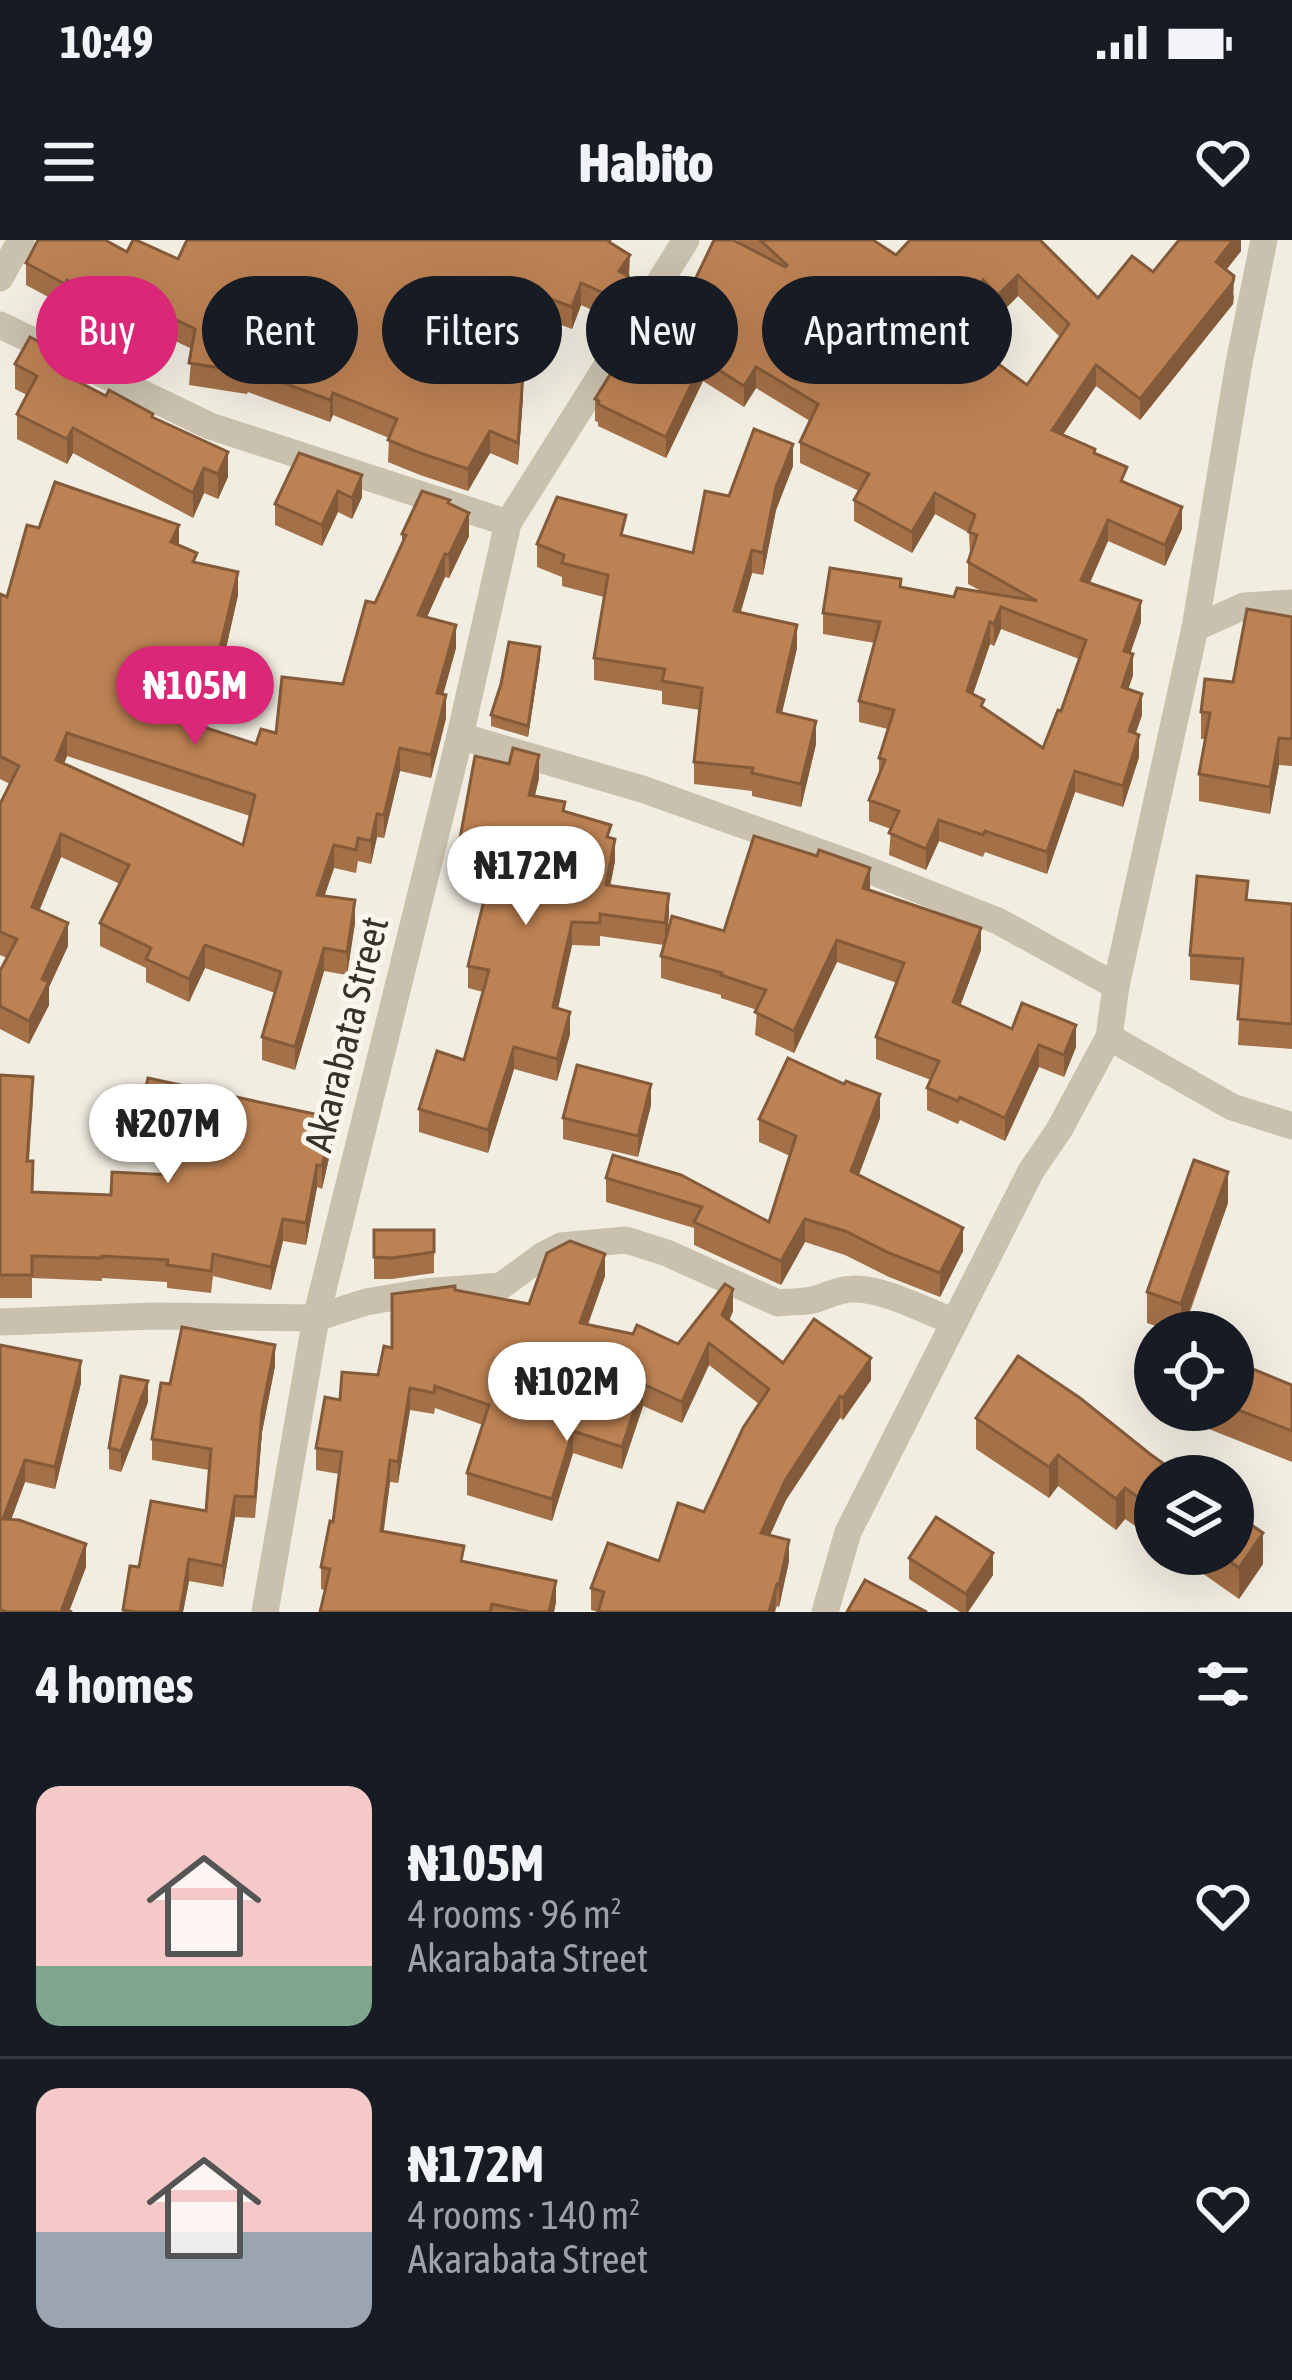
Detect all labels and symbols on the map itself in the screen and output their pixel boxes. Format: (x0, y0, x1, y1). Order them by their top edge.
pin: ₦105M (111, 646, 279, 748)
pin: ₦172M (442, 826, 610, 928)
street label: Akarabata Street (296, 912, 396, 1156)
pin: ₦207M (84, 1084, 252, 1186)
pin: ₦102M (483, 1342, 651, 1444)

